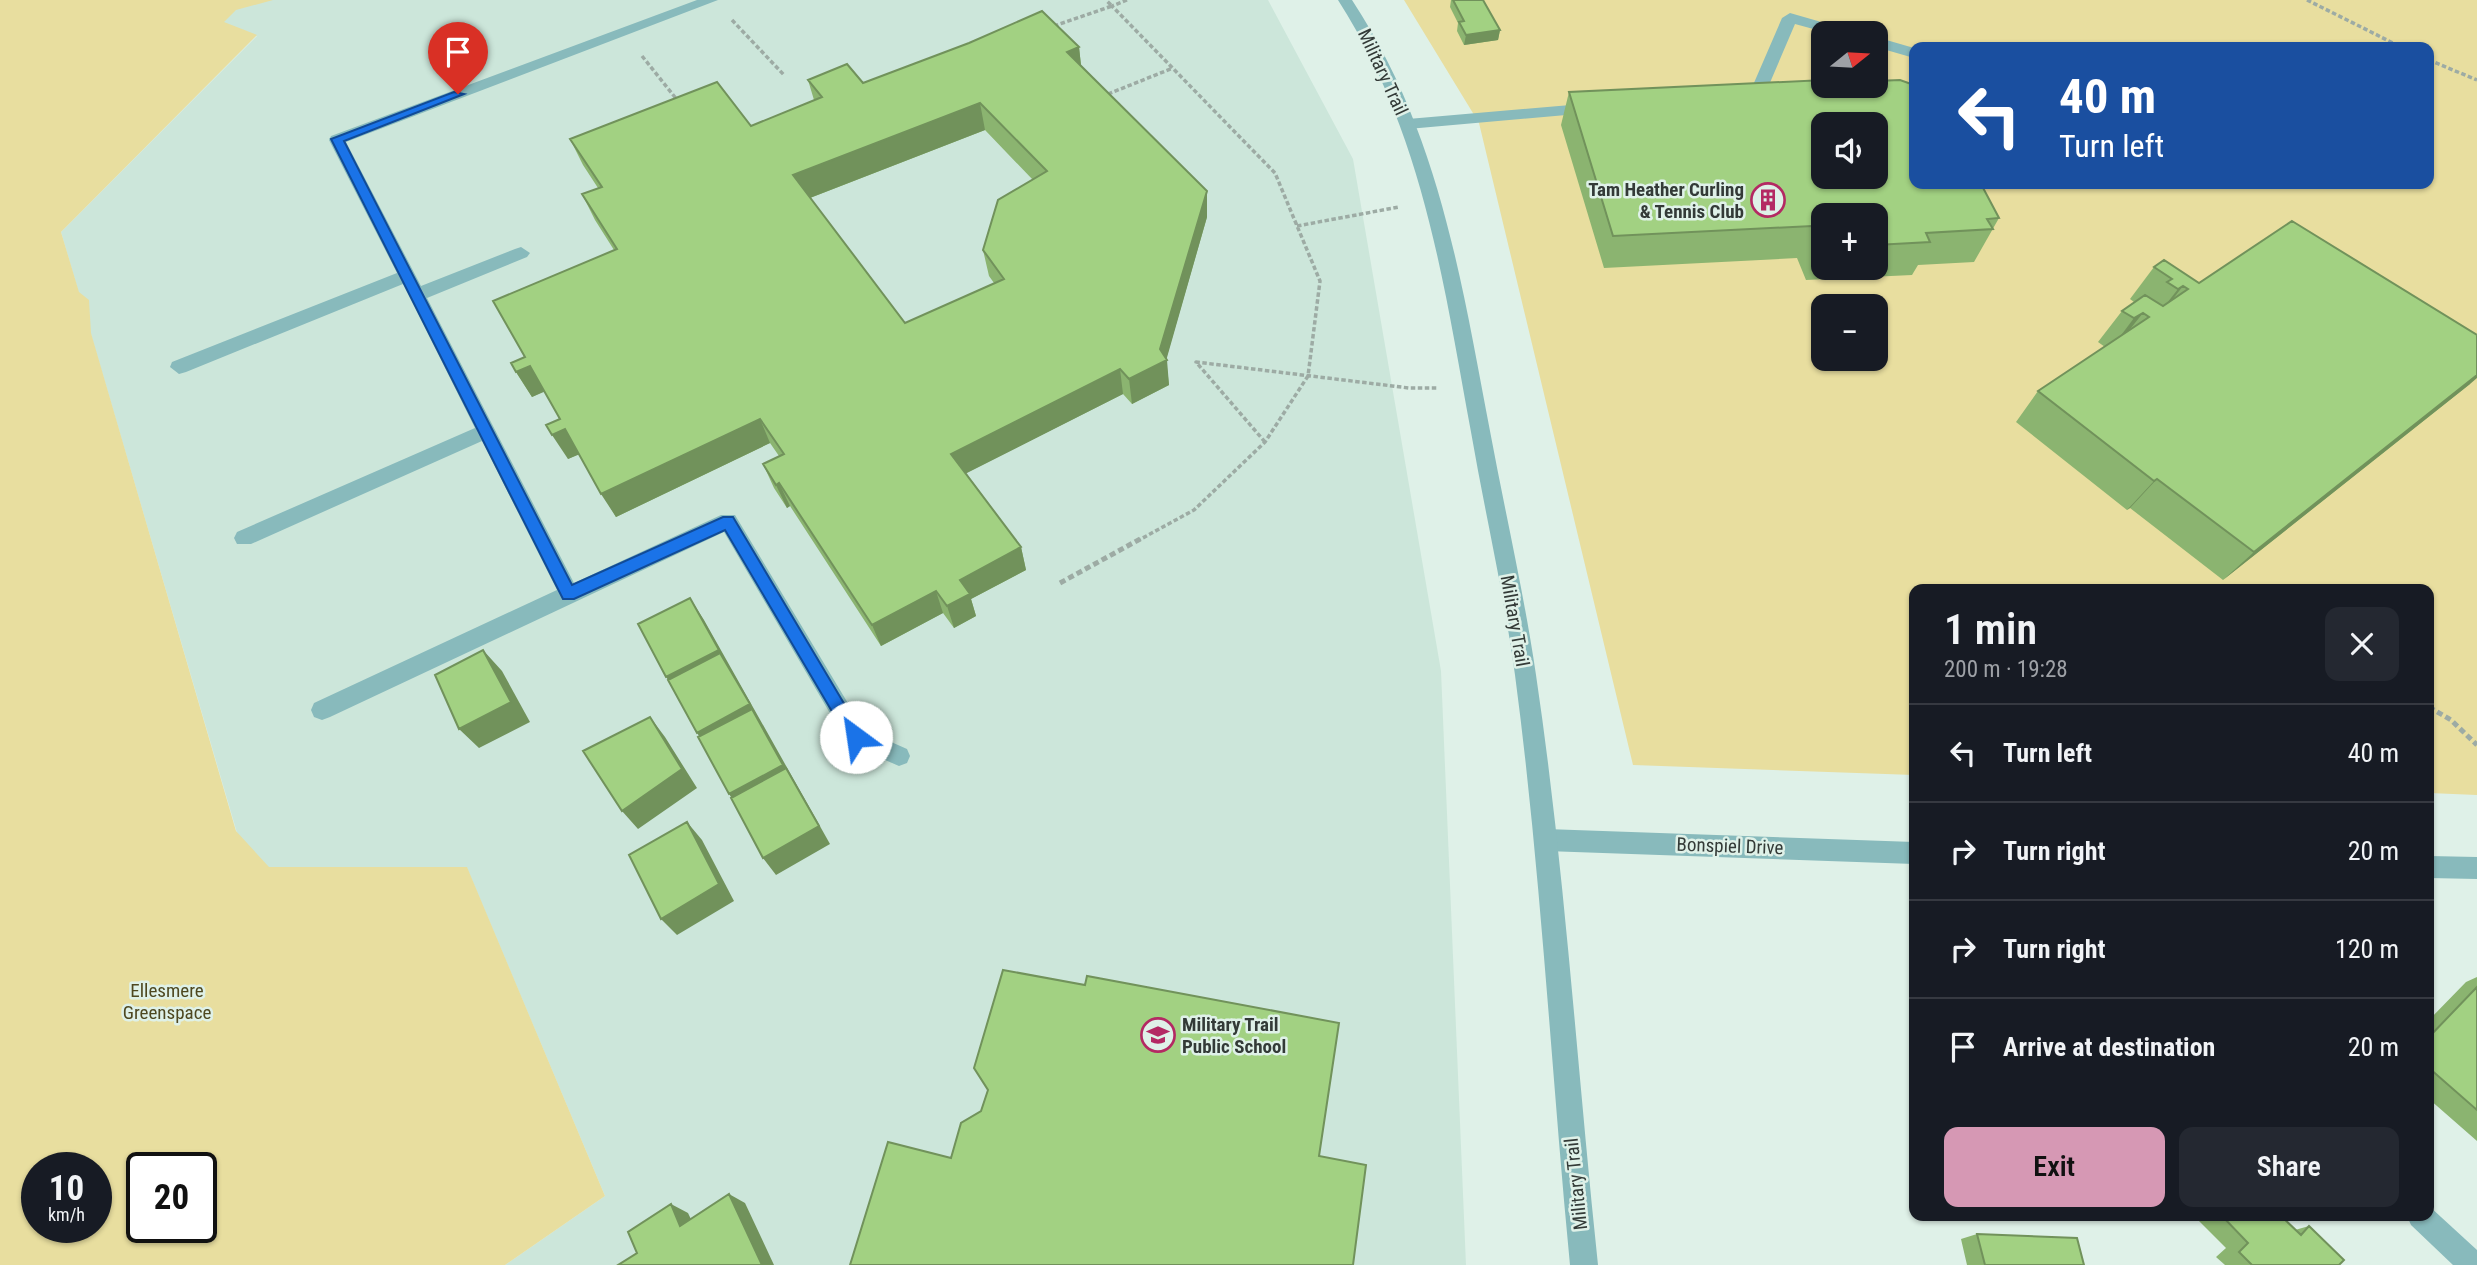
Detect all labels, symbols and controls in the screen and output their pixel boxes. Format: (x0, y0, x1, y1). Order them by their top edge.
north arrow (1811, 21, 1888, 98)
map controls (1811, 21, 1888, 371)
pin (428, 22, 488, 94)
street label: Military Trail (1353, 25, 1413, 119)
icon: arrive (439, 33, 477, 71)
text: 40 m (2059, 68, 2156, 125)
icon: left (1944, 70, 2035, 161)
button: sound (1811, 112, 1888, 189)
text: Turn left (2059, 127, 2164, 165)
place label: Tam Heather Curling & Tennis Club (1588, 178, 1744, 223)
building icon: Tam Heather Curling & Tennis Club (1749, 181, 1787, 219)
button: + (1811, 203, 1888, 280)
button: − (1811, 294, 1888, 371)
street label: Military Trail (1496, 573, 1534, 669)
text: 1 min (1944, 605, 2037, 654)
button: close (2325, 607, 2399, 681)
text: 200 m · 19:28 (1944, 656, 2068, 683)
position arrow (819, 700, 893, 774)
icon: left (1944, 734, 1982, 772)
text: Turn left (2003, 738, 2092, 768)
text: 40 m (2348, 738, 2399, 768)
icon: right (1944, 832, 1982, 870)
street label: Bonspiel Drive (1676, 833, 1784, 859)
text: Turn right (2003, 836, 2105, 866)
text: 20 m (2348, 836, 2399, 866)
icon: right (1944, 930, 1982, 968)
text: Turn right (2003, 934, 2105, 964)
text: 120 m (2335, 934, 2399, 964)
park label: Ellesmere Greenspace (123, 979, 211, 1024)
place label: Military Trail Public School (1182, 1013, 1286, 1058)
school or university icon: Military Trail Public School (1139, 1016, 1177, 1054)
icon: arrive (1944, 1028, 1982, 1066)
text: Arrive at destination (2003, 1032, 2215, 1062)
text: 20 m (2348, 1032, 2399, 1062)
button: Exit (1944, 1127, 2165, 1207)
button: Share (2179, 1127, 2399, 1207)
street label: Military Trail (1560, 1137, 1592, 1231)
speed limit sign: 20 (126, 1152, 217, 1243)
text: 10 (49, 1168, 84, 1209)
text: km/h (48, 1204, 85, 1225)

